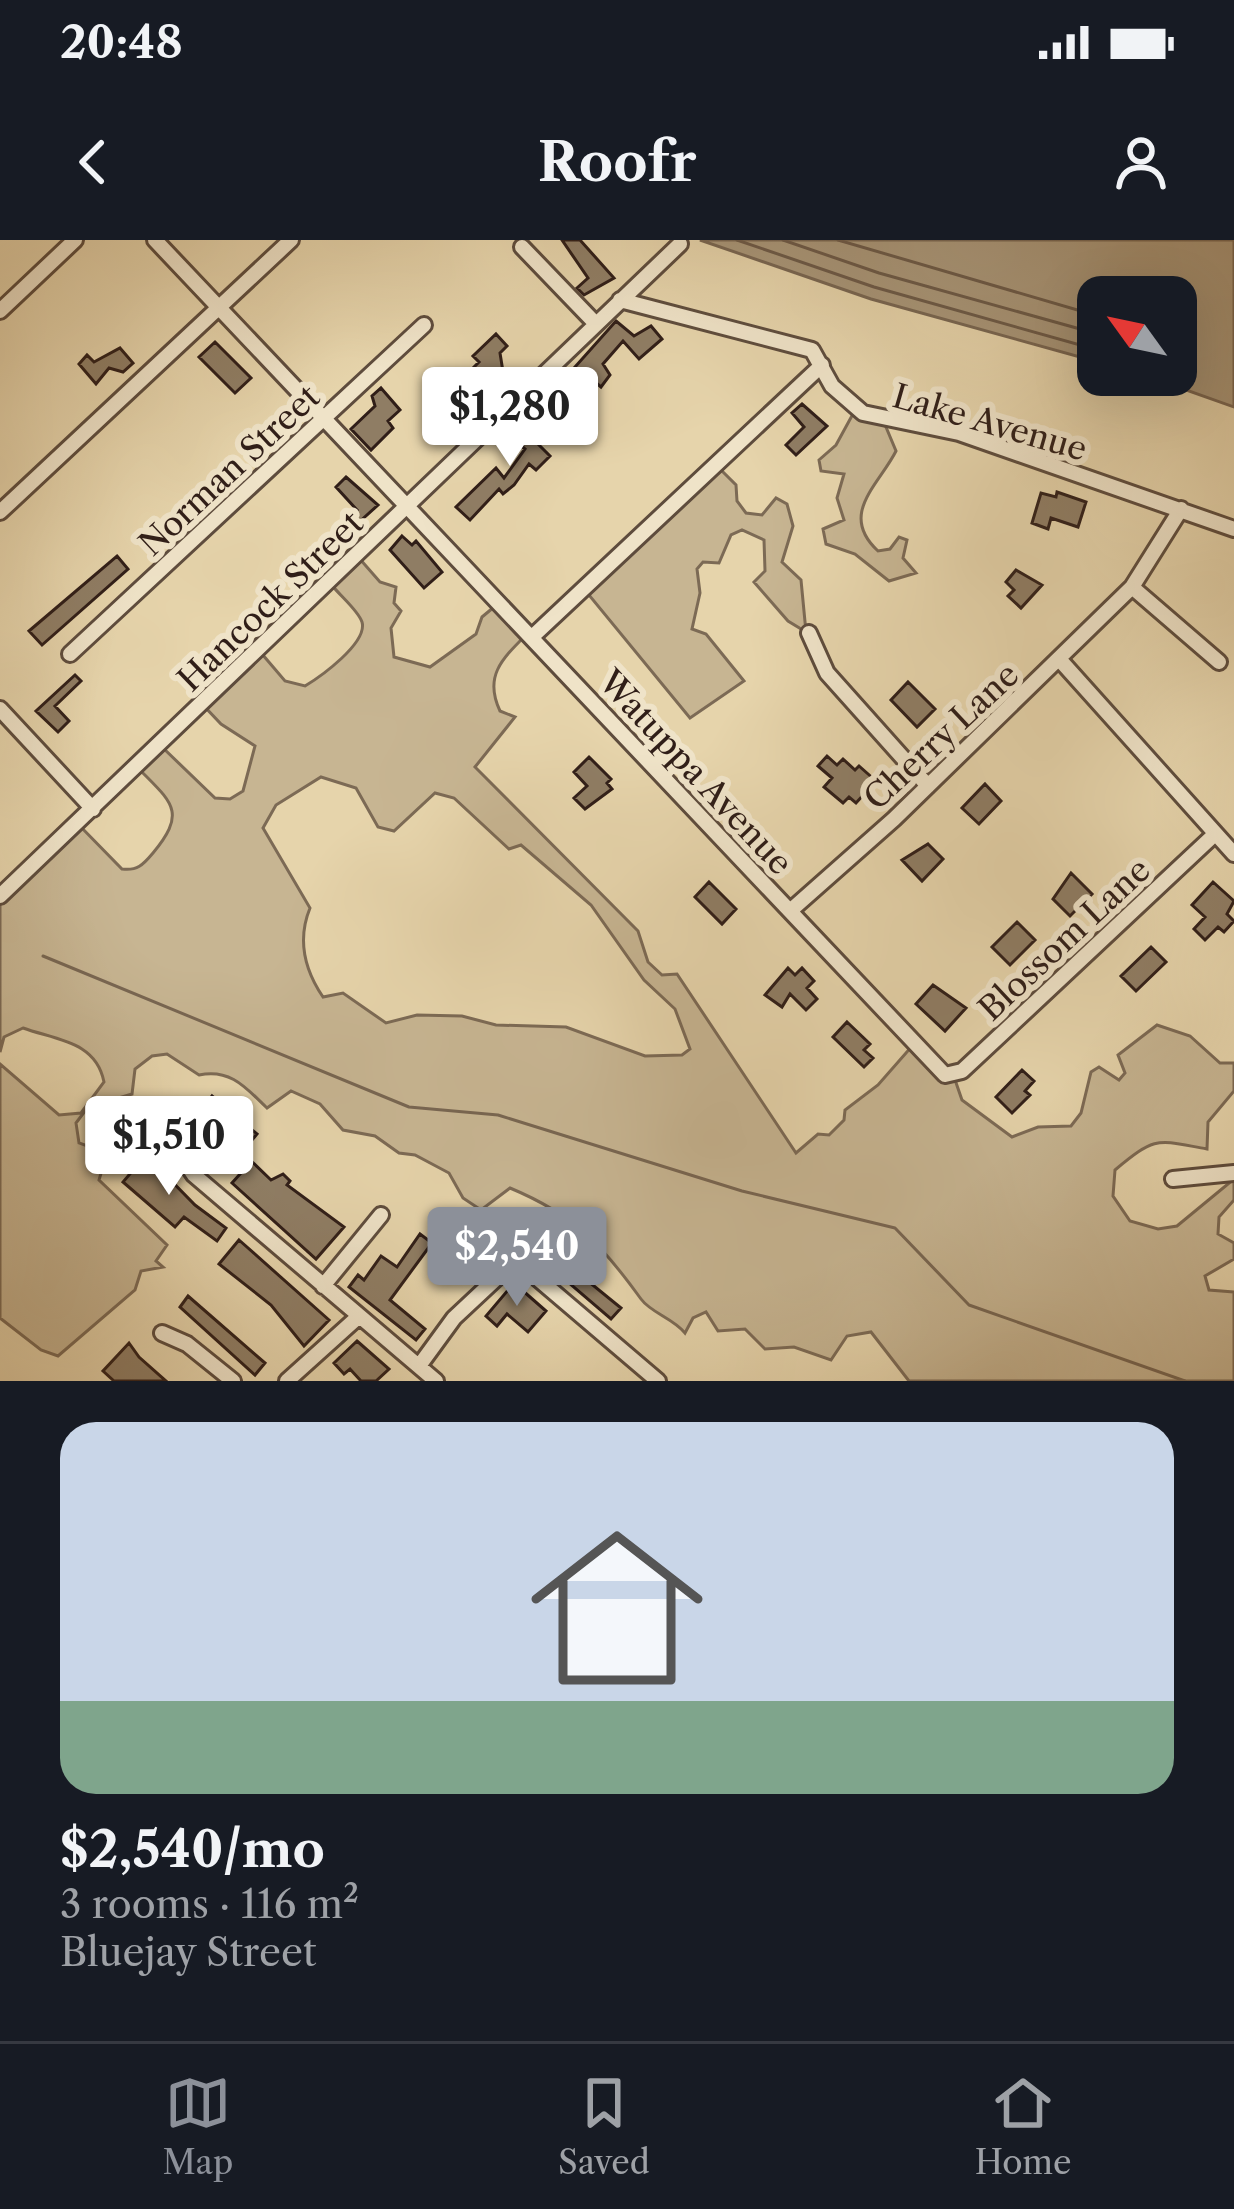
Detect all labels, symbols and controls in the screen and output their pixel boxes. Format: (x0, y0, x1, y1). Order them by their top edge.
text: 20:48 (60, 14, 183, 70)
icon: back (60, 129, 126, 195)
text: Roofr (538, 129, 696, 195)
icon: person (1108, 129, 1174, 195)
north arrow (1077, 276, 1197, 396)
map controls (1077, 276, 1197, 396)
pin: $1,280 (412, 367, 608, 469)
street label: Lake Avenue (888, 375, 1092, 470)
street label: Norman Street (131, 376, 328, 564)
text: $1,280 (449, 382, 571, 430)
street label: Hancock Street (169, 502, 372, 700)
street label: Cherry Lane (855, 654, 1027, 818)
street label: Watuppa Avenue (590, 661, 801, 883)
street label: Blossom Lane (970, 850, 1159, 1029)
pin: $1,510 (71, 1096, 267, 1198)
text: $1,510 (112, 1111, 226, 1159)
pin: $2,540 (419, 1207, 615, 1309)
text: $2,540 (454, 1222, 580, 1270)
icon: home (509, 1500, 725, 1716)
text: $2,540/mo (60, 1818, 325, 1880)
text: 3 rooms · 116 m² (60, 1880, 359, 1928)
text: Bluejay Street (60, 1928, 317, 1976)
tab: Map (162, 2070, 233, 2183)
tab: Saved (558, 2070, 650, 2183)
tab: Home (975, 2070, 1072, 2183)

